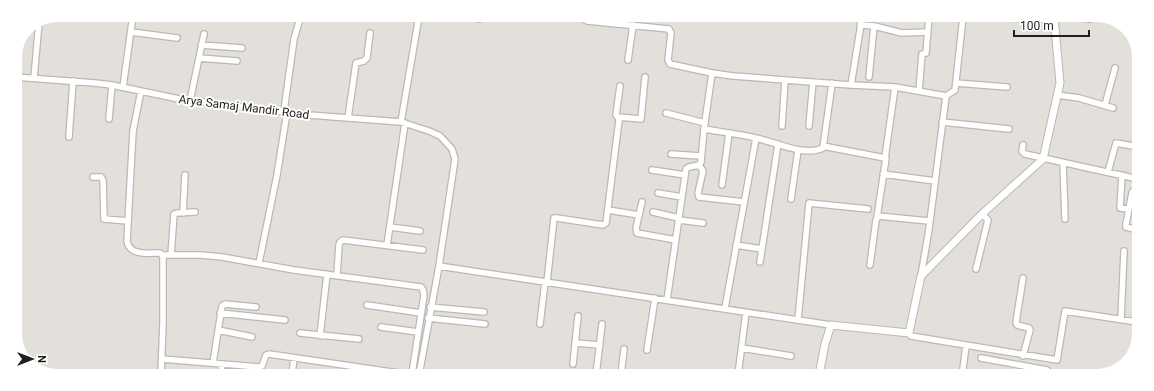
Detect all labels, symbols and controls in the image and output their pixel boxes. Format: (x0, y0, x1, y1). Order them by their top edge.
scale bar (1014, 12, 1089, 38)
text: 100 m (1020, 19, 1054, 33)
street label: Arya Samaj Mandir Road (178, 92, 310, 122)
north arrow (12, 339, 52, 379)
text: N (35, 355, 48, 363)

